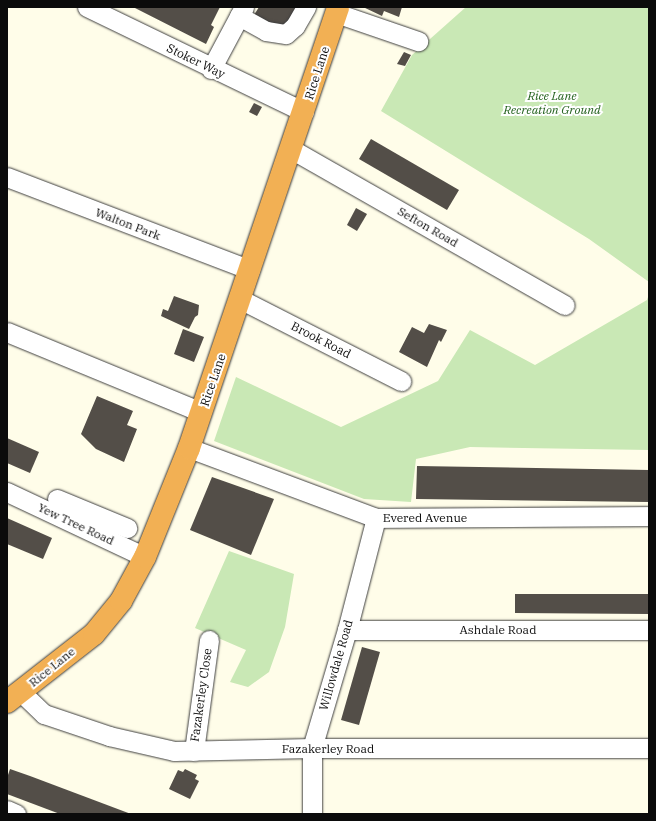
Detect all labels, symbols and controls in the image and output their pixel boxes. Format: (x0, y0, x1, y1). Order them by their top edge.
street label: Stoker Way (164, 41, 228, 81)
street label: Rice Lane (302, 45, 332, 101)
park label: Rice Lane Recreation Ground (503, 89, 601, 117)
street label: Sefton Road (395, 204, 461, 250)
street label: Walton Park (93, 205, 163, 243)
street label: Brook Road (289, 319, 353, 361)
street label: Rice Lane (197, 352, 229, 408)
street label: Yew Tree Road (36, 500, 116, 548)
street label: Evered Avenue (383, 511, 467, 525)
street label: Willowdale Road (316, 618, 356, 712)
street label: Ashdale Road (460, 623, 536, 637)
street label: Rice Lane (26, 644, 78, 690)
street label: Fazakerley Close (187, 647, 215, 743)
street label: Fazakerley Road (282, 742, 374, 756)

